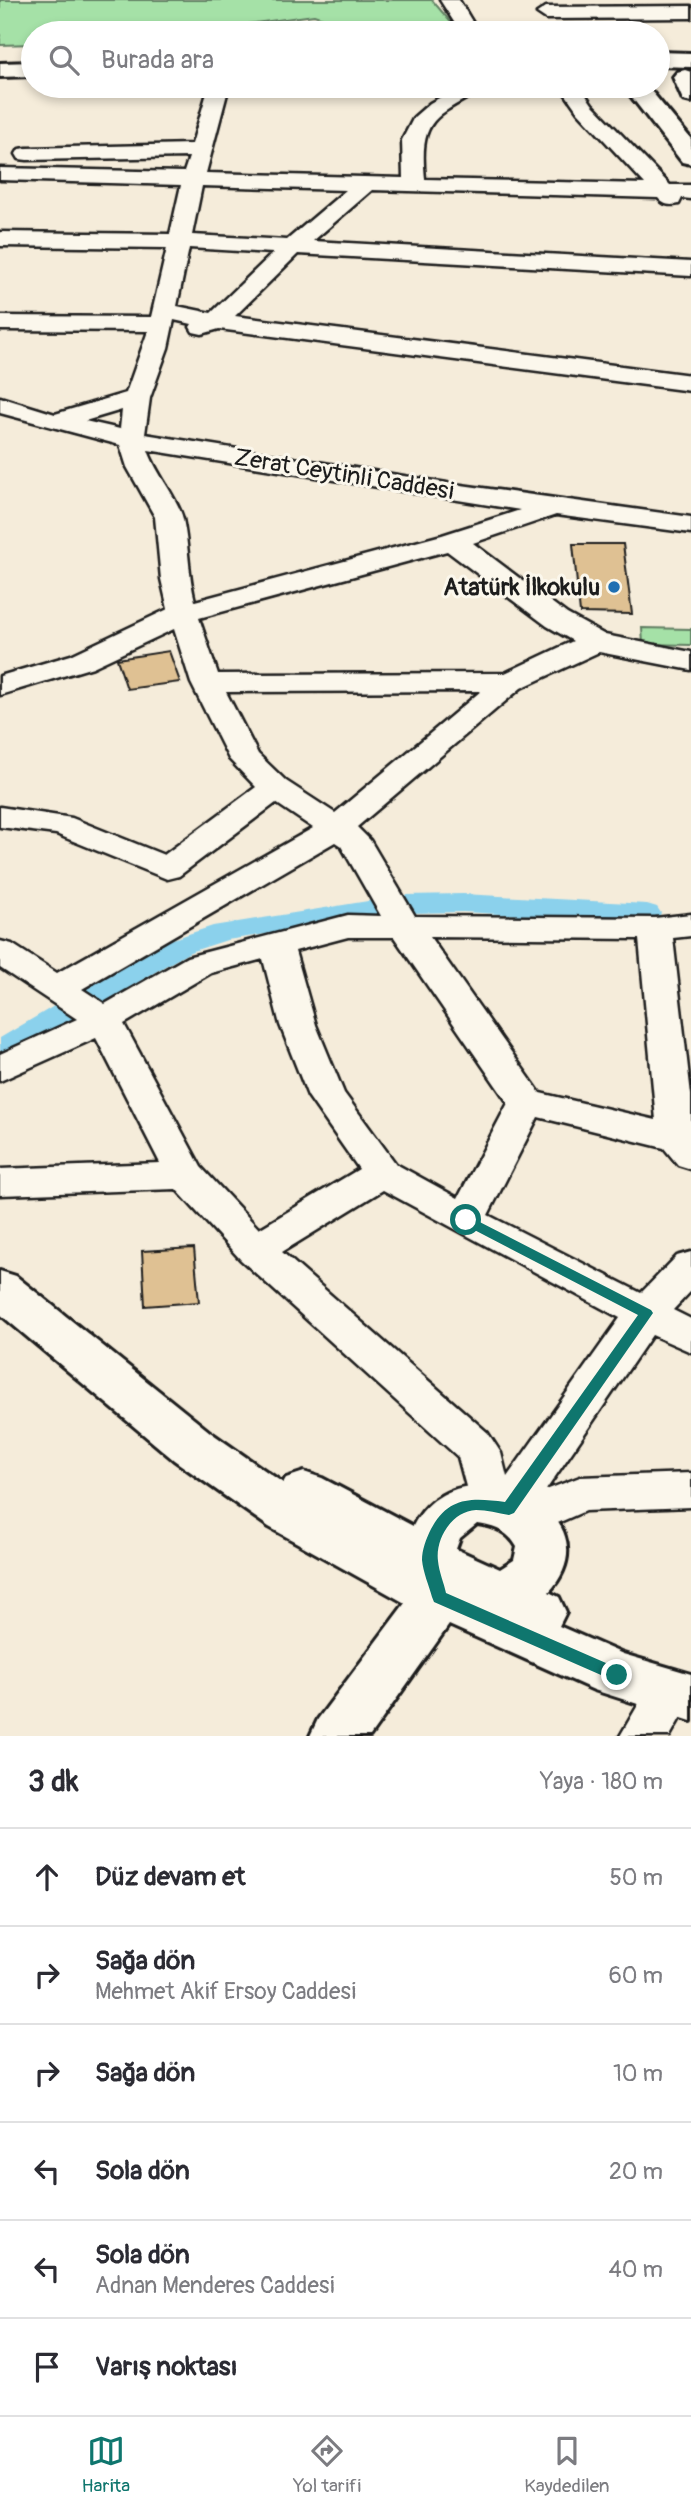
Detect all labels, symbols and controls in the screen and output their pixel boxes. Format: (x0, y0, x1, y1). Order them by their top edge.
search box (21, 21, 670, 98)
icon: search (45, 41, 83, 79)
text: Burada ara (101, 44, 214, 76)
street label: Zerat Ceytinli Caddesi (232, 443, 456, 506)
place label: Atatürk İlkokulu (443, 573, 600, 602)
marker: Atatürk İlkokulu (606, 579, 622, 595)
route start (450, 1204, 481, 1235)
route end (601, 1659, 632, 1690)
text: 3 dk (28, 1763, 78, 1800)
text: Yaya · 180 m (540, 1767, 663, 1796)
icon: ahead (28, 1858, 66, 1896)
text: Düz devam et (95, 1861, 246, 1893)
text: 50 m (609, 1863, 663, 1892)
text: Sağa dön (95, 1945, 195, 1977)
icon: right (28, 1956, 66, 1994)
text: 60 m (608, 1961, 663, 1990)
text: Mehmet Akif Ersoy Caddesi (95, 1977, 356, 2006)
icon: right (28, 2054, 66, 2092)
text: Sağa dön (95, 2057, 195, 2089)
text: 10 m (613, 2059, 663, 2088)
icon: left (28, 2152, 66, 2190)
text: Sola dön (95, 2155, 190, 2187)
text: 20 m (609, 2157, 663, 2186)
text: Sola dön (95, 2239, 190, 2271)
icon: left (28, 2250, 66, 2288)
text: 40 m (609, 2255, 663, 2284)
text: Adnan Menderes Caddesi (95, 2271, 334, 2300)
icon: arrive (28, 2348, 66, 2386)
text: Varış noktası (95, 2351, 237, 2383)
tab: Harita (82, 2432, 130, 2498)
tab: Yol tarifi (293, 2432, 361, 2498)
tab: Kaydedilen (524, 2432, 609, 2498)

